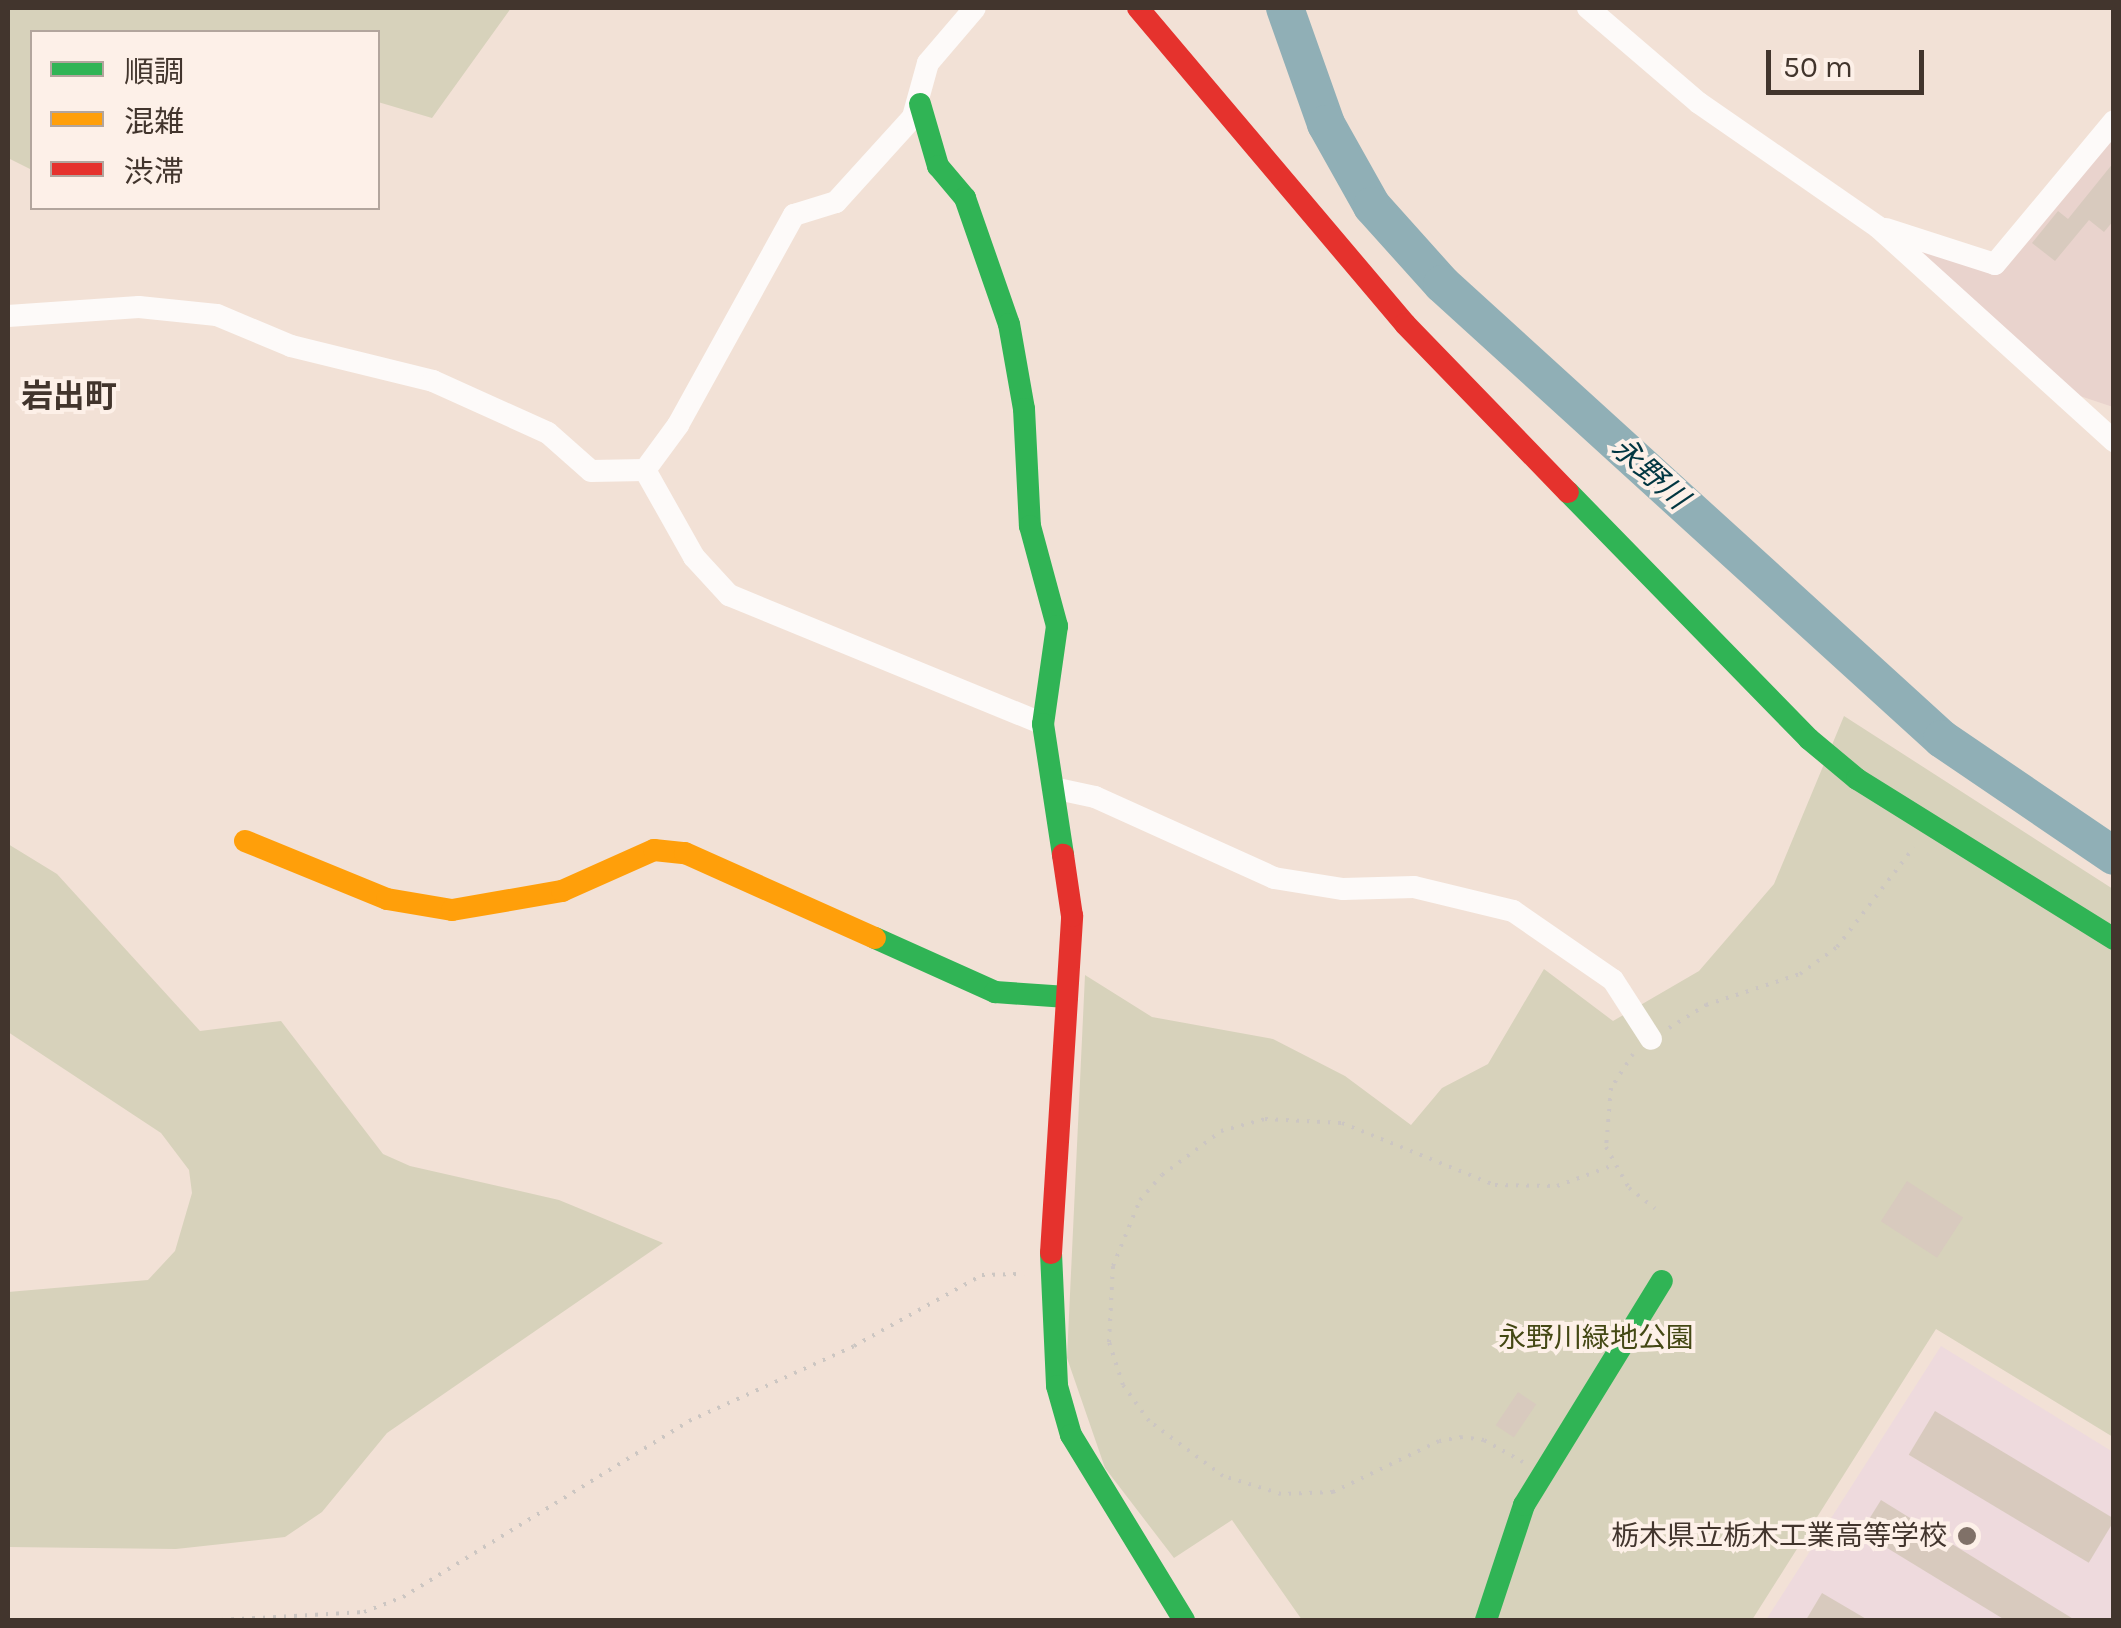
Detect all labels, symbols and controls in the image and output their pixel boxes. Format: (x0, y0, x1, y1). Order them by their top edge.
legend (30, 30, 380, 210)
scale bar (1771, 30, 1928, 92)
text: 50 m (1783, 49, 1853, 85)
text: 順調 (124, 54, 184, 90)
text: 混雑 (124, 104, 184, 140)
text: 渋滞 (124, 154, 184, 190)
district label: 岩出町 (21, 378, 117, 416)
water label: 永野川 (1605, 430, 1695, 516)
park label: 永野川緑地公園 (1498, 1321, 1694, 1355)
place label: 栃木県立栃木工業高等学校 (1611, 1519, 1947, 1553)
marker: 栃木県立栃木工業高等学校 (1956, 1525, 1978, 1547)

